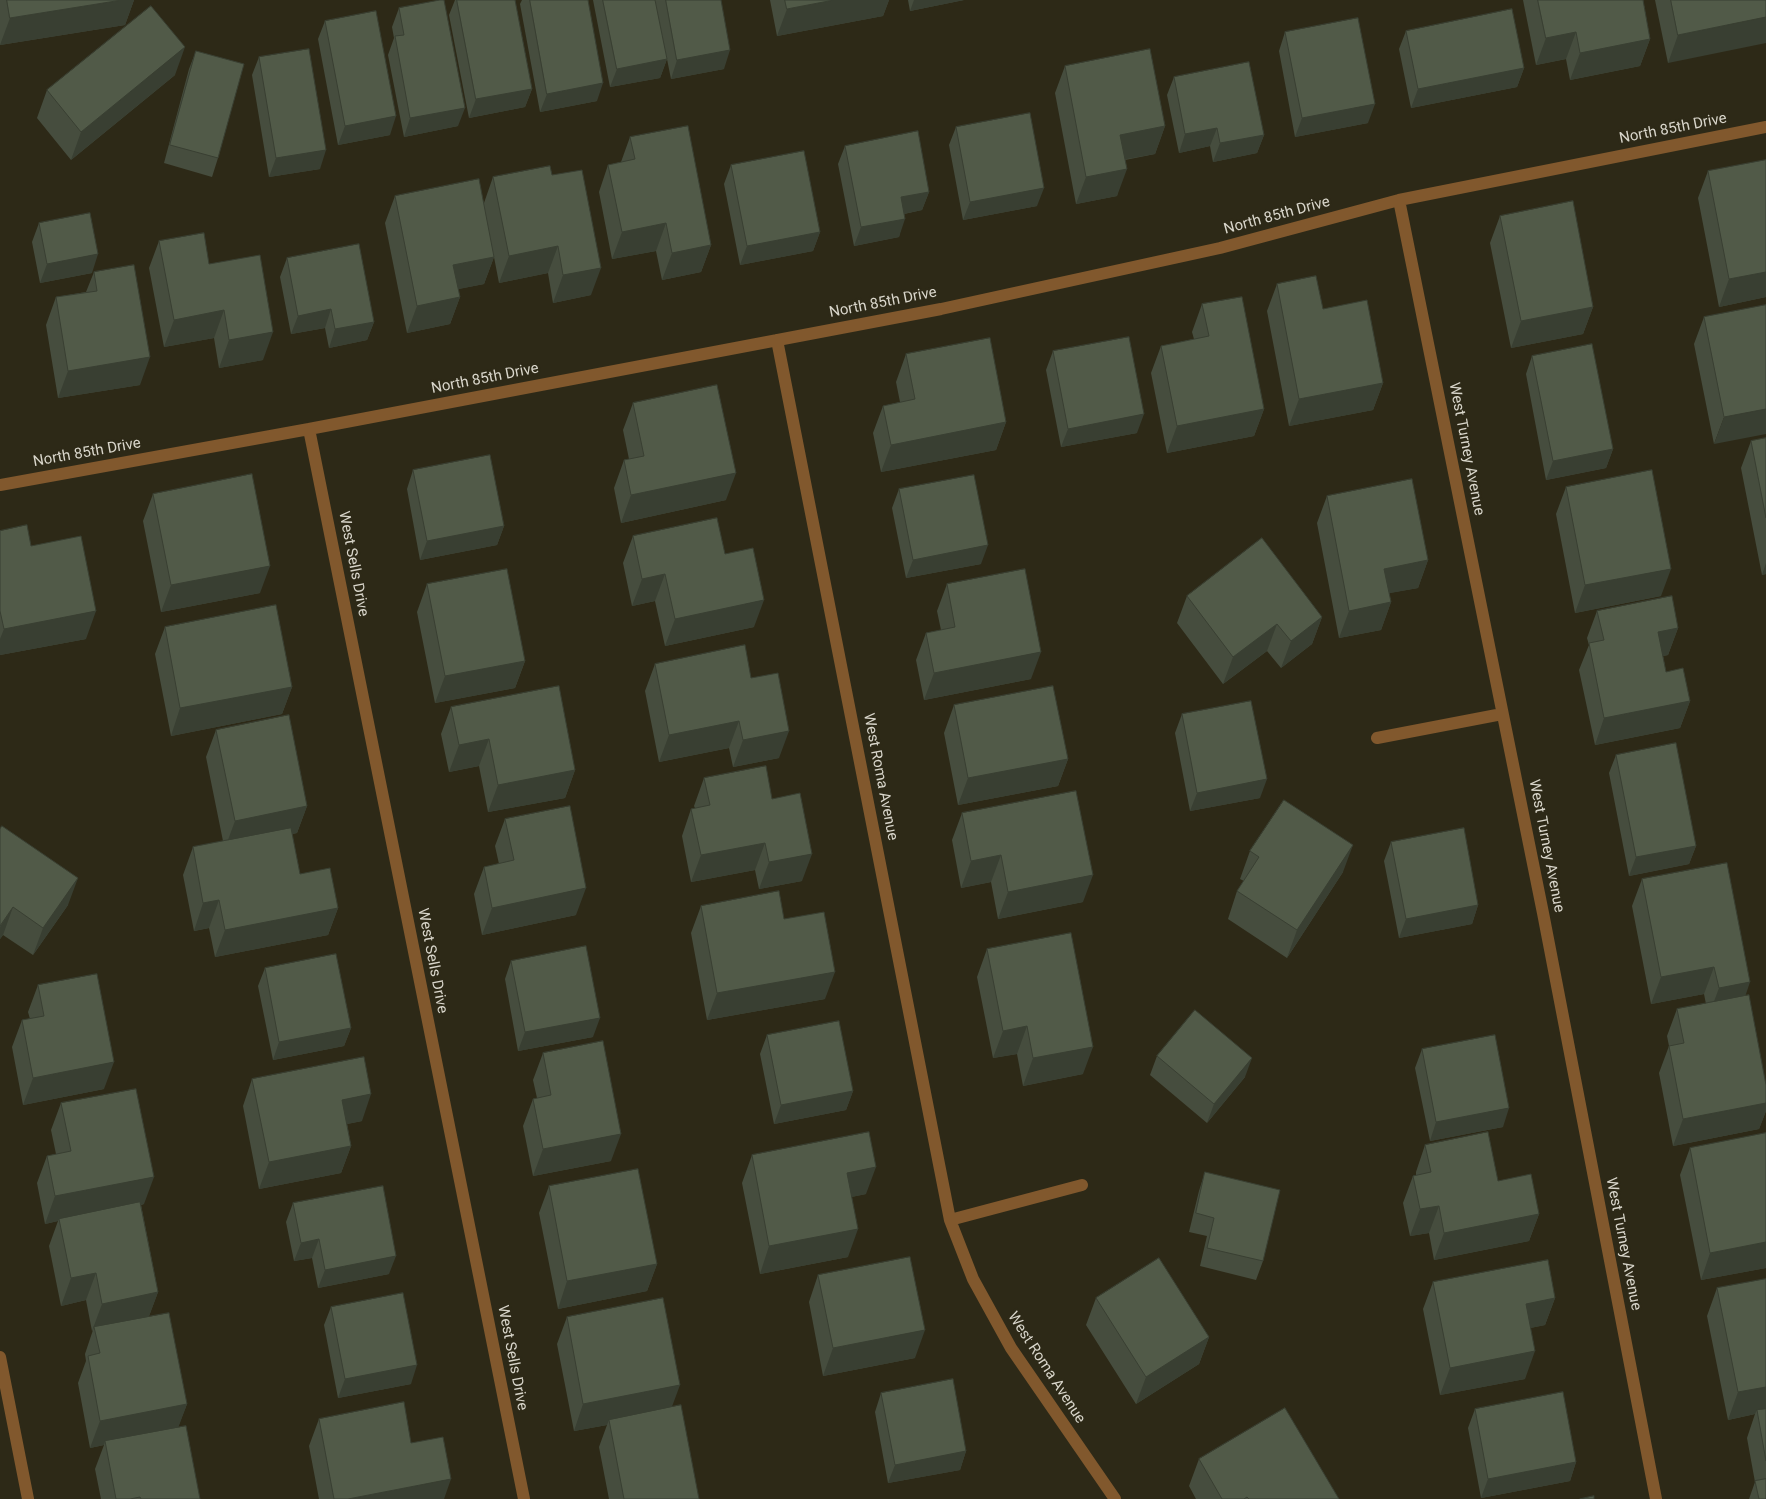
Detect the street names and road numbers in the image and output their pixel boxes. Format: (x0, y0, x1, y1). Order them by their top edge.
street label: North 85th Drive (1618, 110, 1728, 148)
street label: North 85th Drive (1222, 193, 1332, 239)
street label: North 85th Drive (828, 284, 938, 322)
street label: North 85th Drive (430, 360, 540, 398)
street label: West Turney Avenue (1444, 381, 1488, 517)
street label: North 85th Drive (32, 435, 142, 471)
street label: West Sells Drive (334, 510, 372, 618)
street label: West Roma Avenue (859, 712, 901, 842)
street label: West Turney Avenue (1524, 778, 1568, 914)
street label: West Sells Drive (413, 907, 451, 1015)
street label: West Turney Avenue (1601, 1176, 1645, 1312)
street label: West Sells Drive (493, 1304, 531, 1412)
street label: West Roma Avenue (1003, 1309, 1089, 1427)

